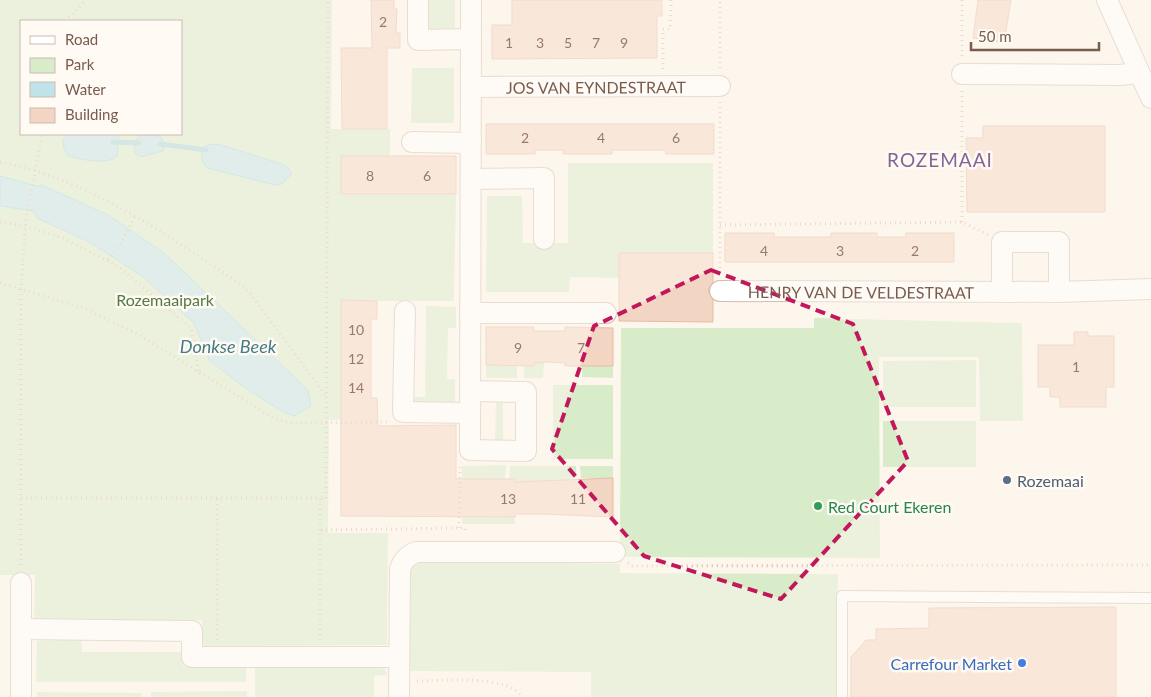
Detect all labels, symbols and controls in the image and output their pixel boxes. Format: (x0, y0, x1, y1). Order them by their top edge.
house number: 2 (379, 13, 387, 30)
legend (20, 20, 182, 135)
scale bar (971, 20, 1098, 52)
text: 50 m (978, 27, 1012, 45)
text: Road (65, 30, 98, 48)
house number: 1 (505, 34, 513, 51)
house number: 3 (536, 34, 544, 51)
house number: 5 (564, 34, 572, 51)
house number: 7 (592, 34, 600, 51)
house number: 9 (620, 34, 628, 51)
text: Park (65, 55, 95, 73)
street label: JOS VAN EYNDESTRAAT (506, 77, 687, 96)
text: Water (65, 80, 106, 98)
text: Building (65, 105, 118, 123)
house number: 2 (521, 129, 529, 146)
house number: 4 (597, 129, 605, 146)
house number: 6 (672, 129, 680, 146)
district label: ROZEMAAI (887, 148, 993, 171)
house number: 8 (366, 167, 374, 184)
house number: 6 (423, 167, 431, 184)
house number: 4 (760, 242, 768, 259)
house number: 3 (836, 242, 844, 259)
house number: 2 (911, 242, 919, 259)
street label: HENRY VAN DE VELDESTRAAT (748, 282, 975, 301)
park label: Rozemaaipark (116, 290, 215, 309)
house number: 10 (348, 321, 364, 338)
water label: Donkse Beek (180, 335, 277, 357)
house number: 9 (514, 339, 522, 356)
house number: 7 (577, 339, 585, 356)
house number: 12 (348, 350, 364, 367)
house number: 1 (1072, 358, 1080, 375)
house number: 14 (348, 379, 364, 396)
place label: Rozemaai (1017, 471, 1084, 490)
marker: Rozemaai (1001, 474, 1013, 486)
house number: 13 (500, 490, 516, 507)
house number: 11 (570, 490, 586, 507)
place label: Red Court Ekeren (828, 497, 951, 516)
marker: Red Court Ekeren (812, 500, 824, 512)
place label: Carrefour Market (891, 654, 1012, 673)
marker: Carrefour Market (1016, 657, 1028, 669)

